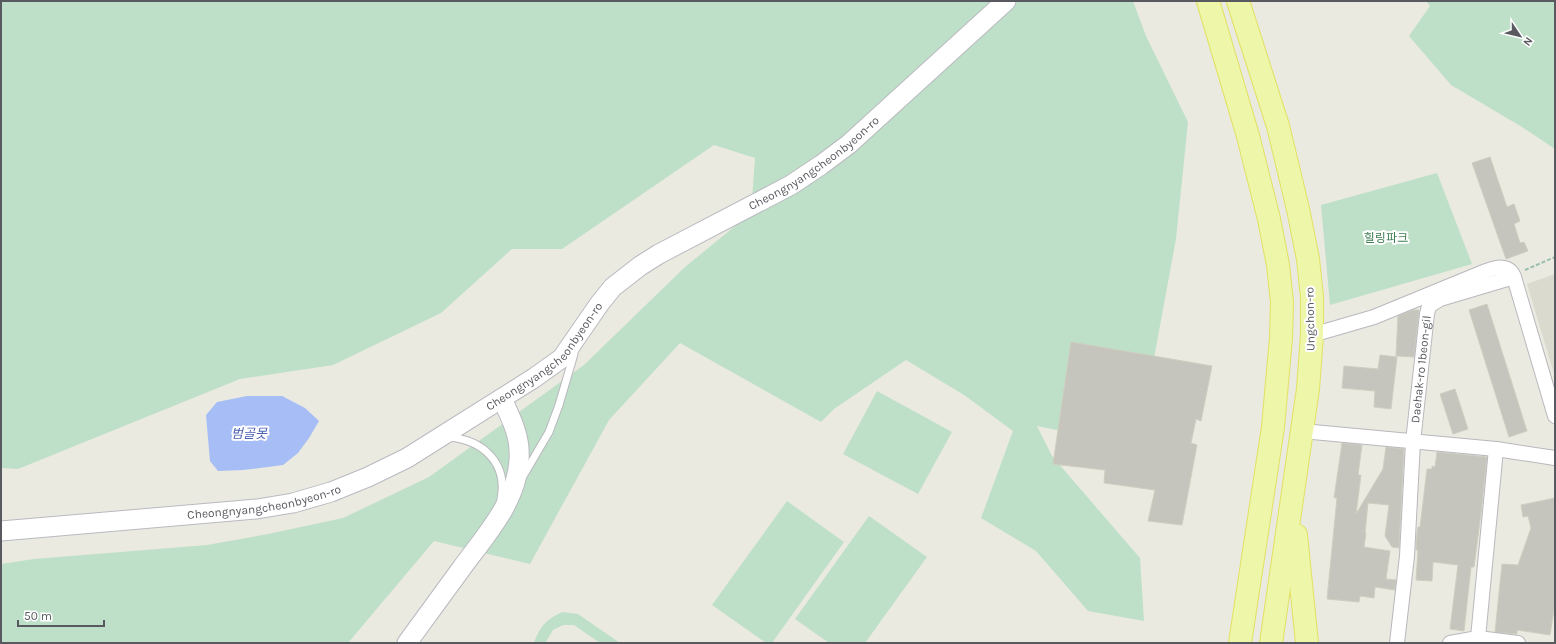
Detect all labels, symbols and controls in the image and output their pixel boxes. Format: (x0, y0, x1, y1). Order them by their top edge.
north arrow (1500, 16, 1540, 56)
text: N (1520, 34, 1535, 48)
street label: Cheongnyangcheonbyeon-ro (746, 113, 882, 213)
park label: 힐링파크 (1364, 231, 1408, 245)
street label: Ungchon-ro (1302, 287, 1318, 351)
street label: Cheongnyangcheonbyeon-ro (483, 300, 605, 413)
street label: Daehak-ro 1beon-gil (1408, 315, 1434, 424)
water label: 범골못 (231, 426, 268, 441)
street label: Cheongnyangcheonbyeon-ro (187, 482, 343, 522)
scale bar (18, 602, 104, 628)
text: 50 m (24, 609, 52, 623)

